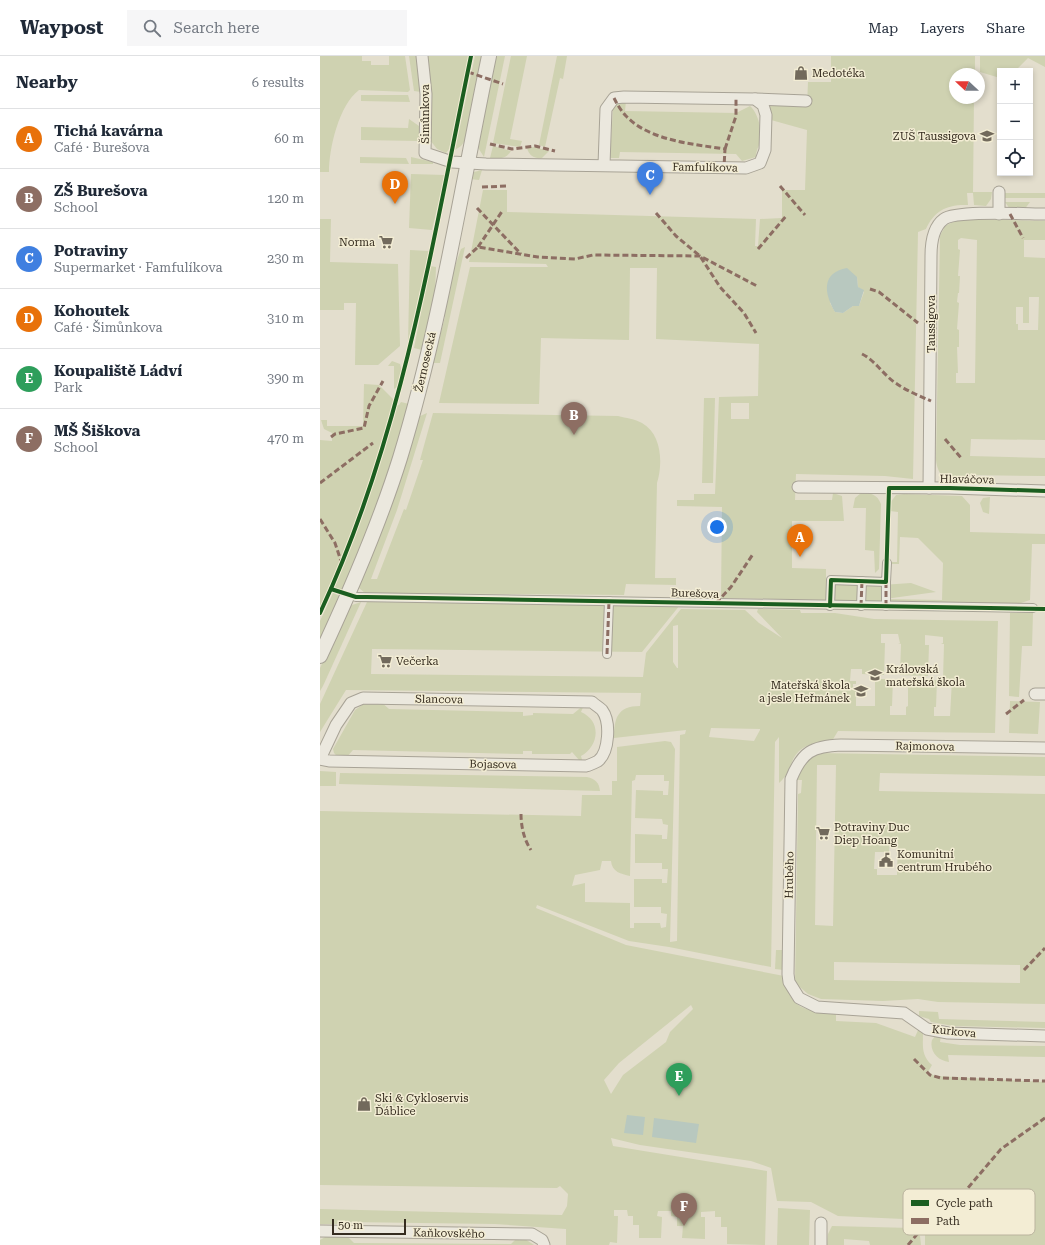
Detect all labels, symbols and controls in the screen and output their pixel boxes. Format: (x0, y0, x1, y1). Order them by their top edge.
search box (127, 10, 407, 46)
text: Waypost (20, 16, 103, 39)
icon: search (141, 17, 163, 39)
text: Search here (173, 19, 259, 37)
text: Map (868, 20, 898, 36)
text: Layers (920, 20, 964, 36)
text: Share (986, 20, 1025, 36)
shop icon: Medotéka (793, 65, 809, 81)
place label: Medotéka (812, 67, 865, 80)
north arrow (949, 68, 985, 104)
map controls (997, 68, 1033, 176)
button: + (997, 68, 1033, 104)
text: Nearby (16, 72, 78, 92)
text: 6 results (252, 75, 304, 90)
street label: Šimůnkova (418, 84, 432, 144)
button: − (997, 104, 1033, 140)
text: Tichá kavárna (54, 122, 163, 140)
school or university icon: ZUŠ Taussigova (979, 128, 995, 144)
place label: ZUŠ Taussigova (893, 129, 976, 143)
text: A (24, 131, 34, 146)
text: 60 m (274, 131, 304, 146)
text: Café · Burešova (54, 140, 150, 155)
button: locate (997, 140, 1033, 176)
street label: Famfulíkova (672, 160, 738, 175)
pin: C (637, 162, 663, 195)
pin: D (382, 171, 408, 204)
text: ZŠ Burešova (54, 182, 147, 200)
text: B (24, 191, 34, 206)
text: 120 m (267, 191, 304, 206)
text: School (54, 200, 98, 215)
supermarket icon: Norma (378, 234, 394, 250)
place label: Norma (339, 236, 375, 249)
text: Potraviny (54, 242, 128, 260)
text: C (24, 251, 34, 266)
text: 230 m (267, 251, 304, 266)
text: Supermarket · Famfulíkova (54, 260, 222, 275)
street label: Taussigova (925, 295, 938, 353)
text: Kohoutek (54, 302, 130, 320)
text: D (24, 311, 34, 326)
text: 310 m (267, 311, 304, 326)
text: Café · Šimůnkova (54, 320, 163, 335)
street label: Žernosecká (411, 331, 439, 393)
text: Koupaliště Ládví (54, 362, 182, 380)
text: E (25, 371, 33, 386)
text: 390 m (267, 371, 304, 386)
text: Park (54, 380, 83, 395)
pin: B (561, 402, 587, 435)
text: MŠ Šiškova (54, 422, 140, 440)
text: F (25, 431, 33, 446)
text: 470 m (267, 431, 304, 446)
text: School (54, 440, 98, 455)
street label: Hlaváčova (939, 473, 995, 486)
your location (707, 517, 727, 537)
pin: A (787, 524, 813, 557)
street label: Burešova (671, 586, 719, 601)
supermarket icon: Večerka (377, 653, 393, 669)
place label: Večerka (396, 655, 438, 668)
place label: Královská mateřská škola (886, 663, 965, 689)
school or university icon: Královská mateřská škola (867, 667, 883, 683)
place label: Mateřská škola a jesle Heřmánek (759, 679, 850, 705)
school or university icon: Mateřská škola a jesle Heřmánek (853, 683, 869, 699)
street label: Slancova (415, 693, 463, 706)
street label: Rajmonova (895, 739, 955, 754)
street label: Bojasova (469, 758, 517, 771)
place label: Potraviny Duc Diep Hoang (834, 821, 909, 847)
supermarket icon: Potraviny Duc Diep Hoang (815, 825, 831, 841)
place label: Komunitní centrum Hrubého (897, 848, 992, 874)
street label: Hrubého (783, 851, 796, 899)
public building icon: Komunitní centrum Hrubého (878, 852, 894, 868)
street label: Kurkova (931, 1023, 977, 1040)
pin: E (666, 1063, 692, 1096)
place label: Ski & Cykloservis Ďáblice (375, 1092, 469, 1118)
shop icon: Ski & Cykloservis Ďáblice (356, 1096, 372, 1112)
legend (903, 1189, 1035, 1235)
pin: F (671, 1193, 697, 1226)
text: Cycle path (936, 1197, 993, 1210)
text: Path (936, 1215, 960, 1228)
scale bar (332, 1217, 406, 1236)
text: 50 m (338, 1219, 363, 1232)
street label: Kaňkovského (413, 1226, 485, 1241)

